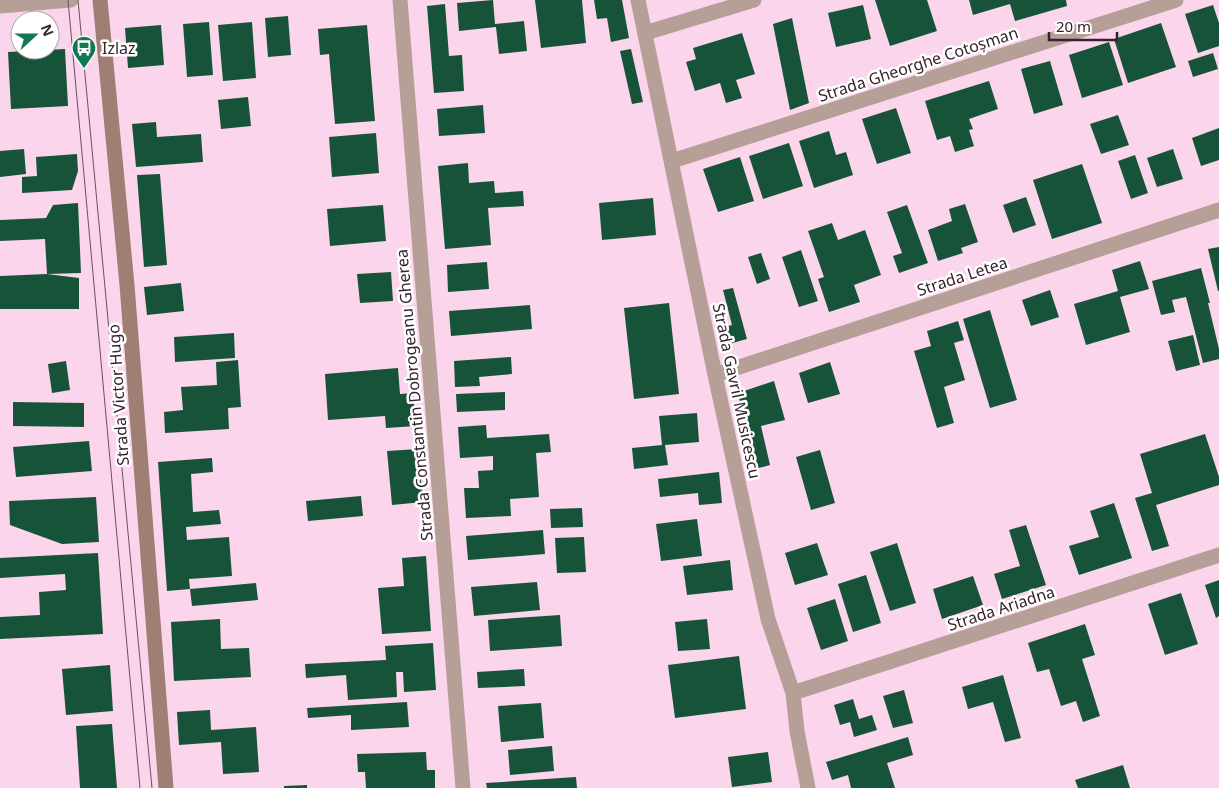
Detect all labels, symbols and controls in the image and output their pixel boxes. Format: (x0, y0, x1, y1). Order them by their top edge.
north arrow (10, 10, 60, 60)
scale bar (1049, 10, 1116, 42)
text: 20 m (1056, 16, 1091, 36)
text: N (37, 21, 59, 39)
street label: Strada Gheorghe Cotoșman (815, 21, 1021, 107)
bus stop icon: Izlaz (71, 35, 97, 69)
place label: Izlaz (102, 37, 136, 59)
street label: Strada Constantin Dobrogeanu Gherea (390, 248, 438, 542)
street label: Strada Letea (914, 251, 1010, 301)
street label: Strada Gavril Musicescu (708, 301, 766, 481)
street label: Strada Victor Hugo (102, 324, 134, 466)
street label: Strada Ariadna (945, 580, 1057, 636)

